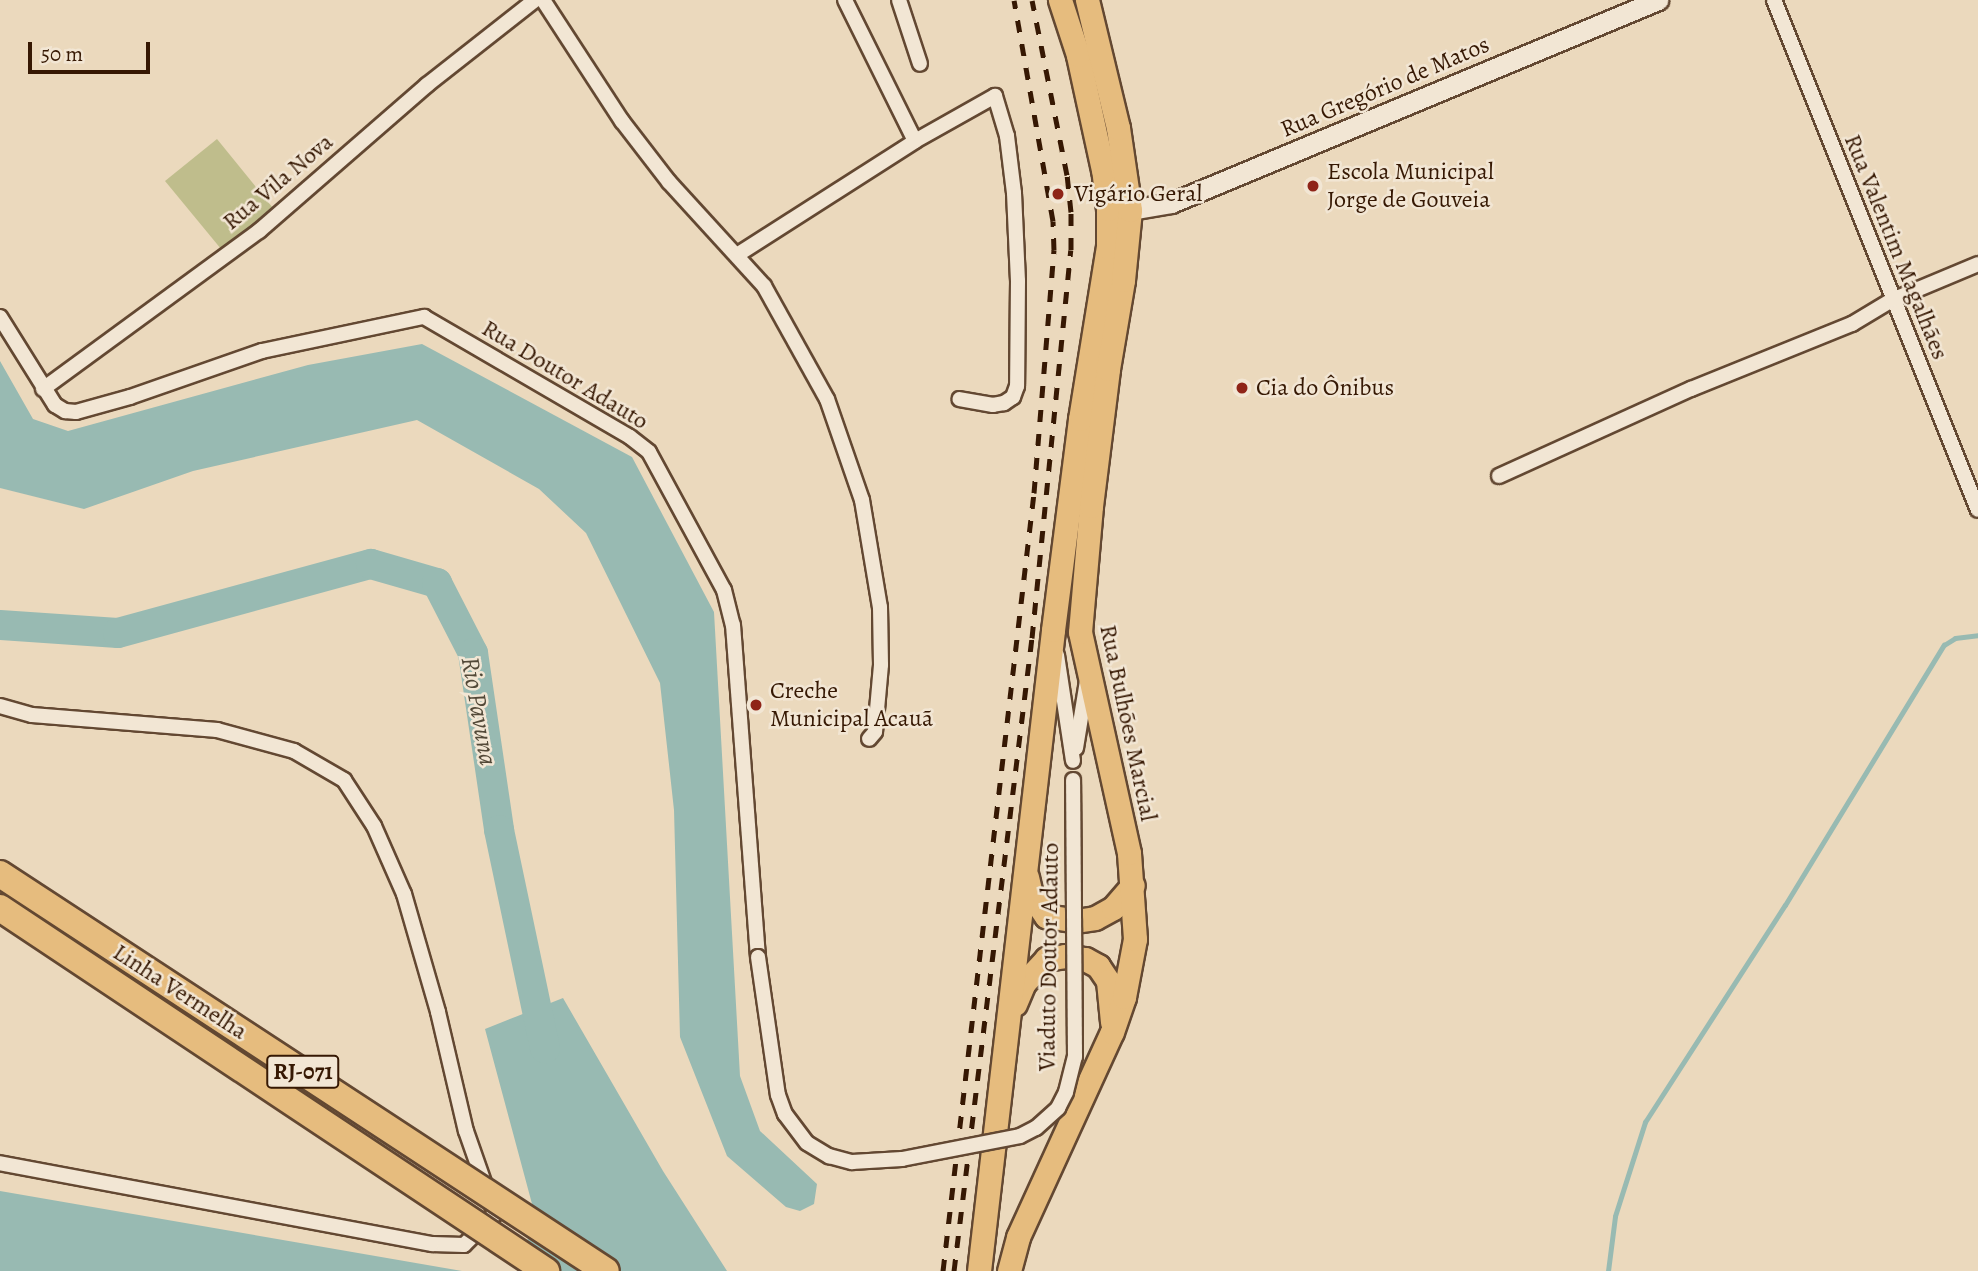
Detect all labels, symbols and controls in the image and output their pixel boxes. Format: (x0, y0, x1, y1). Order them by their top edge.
scale bar (32, 28, 154, 72)
street label: Rua Gregório de Matos (1276, 30, 1494, 144)
text: 50 m (41, 40, 83, 68)
street label: Rua Vila Nova (217, 128, 339, 236)
street label: Rua Valentim Magalhães (1838, 130, 1954, 364)
place label: Escola Municipal Jorge de Gouveia (1327, 158, 1494, 214)
marker: Escola Municipal Jorge de Gouveia (1305, 178, 1321, 194)
place label: Vigário Geral (1074, 180, 1202, 208)
marker: Vigário Geral (1048, 184, 1068, 204)
street label: Rua Doutor Adauto (477, 314, 653, 436)
place label: Cia do Ônibus (1256, 374, 1394, 402)
marker: Cia do Ônibus (1234, 380, 1250, 396)
street label: Rua Bulhões Marcial (1093, 622, 1163, 824)
water label: Rio Pavuna (454, 654, 504, 768)
place label: Creche Municipal Acauã (770, 677, 933, 733)
marker: Creche Municipal Acauã (748, 697, 764, 713)
street label: Viaduto Doutor Adauto (1033, 843, 1065, 1071)
street label: Linha Vermelha (107, 938, 253, 1046)
road number: RJ-071 (266, 1052, 340, 1092)

